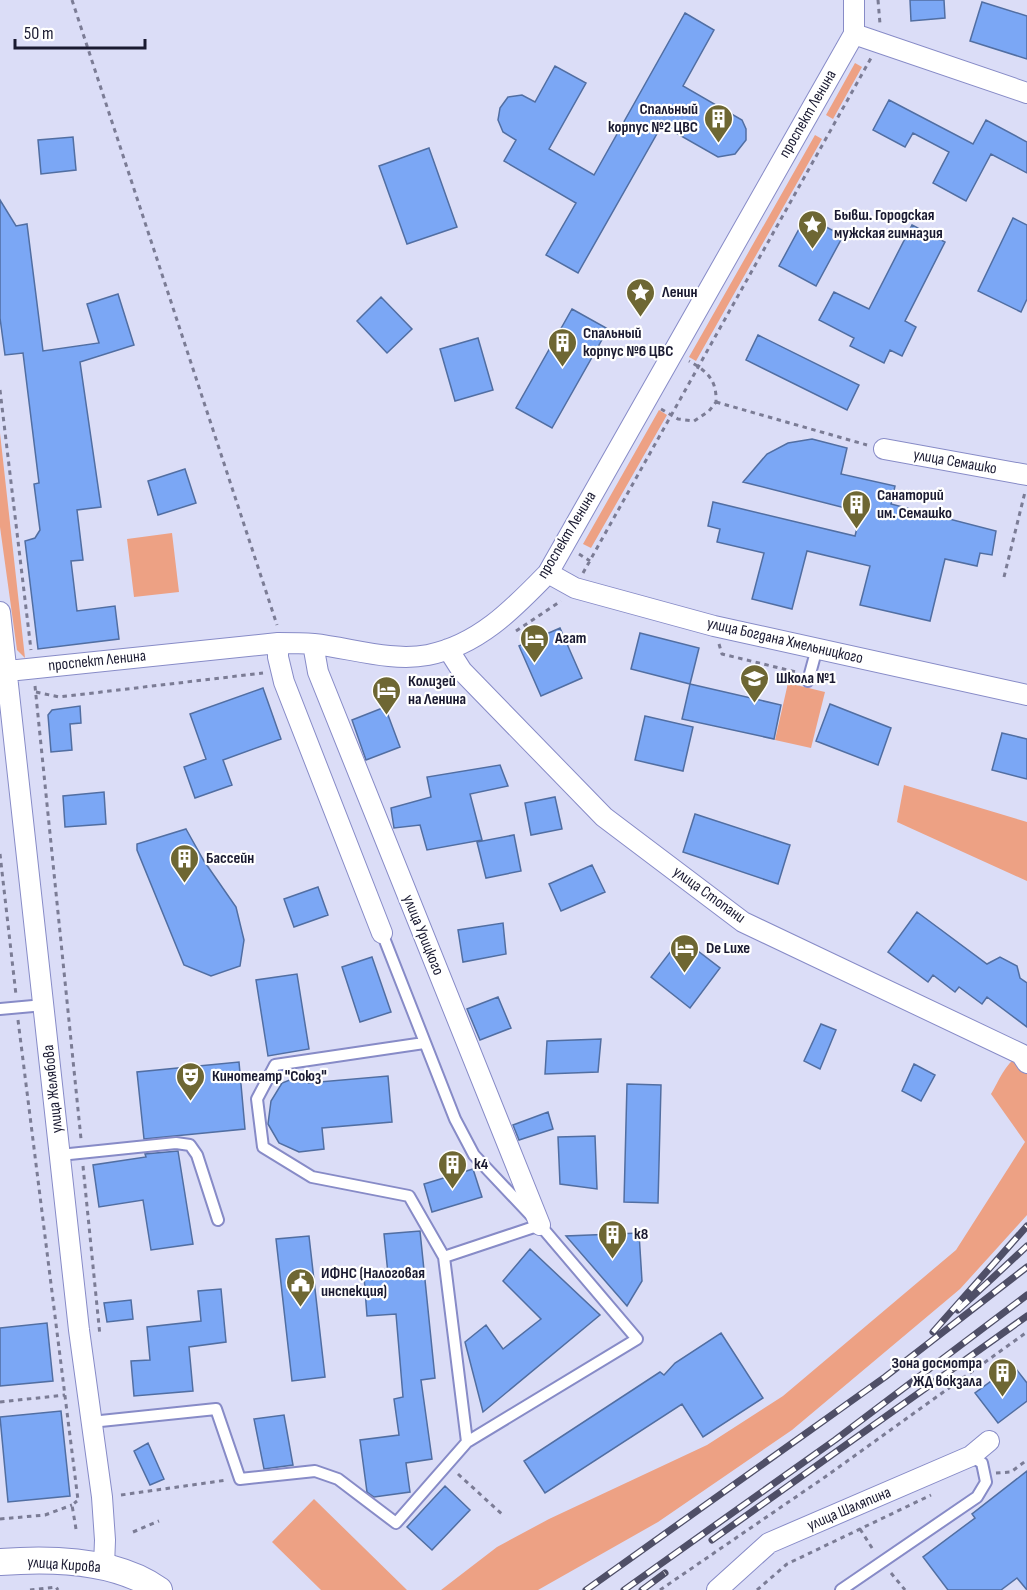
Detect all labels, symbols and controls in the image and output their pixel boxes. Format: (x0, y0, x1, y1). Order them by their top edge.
scale bar (15, 12, 146, 50)
text: 50 m (24, 23, 54, 44)
street label: проспект Ленина (775, 67, 841, 161)
place label: Спальный корпус №2 ЦВС (608, 100, 698, 137)
building icon: Спальный корпус №2 ЦВС (703, 102, 735, 144)
place label: Бывш. Городская мужская гимназия (834, 206, 943, 243)
place icon: Бывш. Городская мужская гимназия (797, 208, 829, 250)
place icon: Ленин (625, 276, 657, 318)
place label: Ленин (661, 283, 697, 302)
place label: Спальный корпус №6 ЦВС (583, 324, 673, 361)
building icon: Спальный корпус №6 ЦВС (546, 326, 578, 368)
street label: улица Семашко (912, 445, 998, 479)
place label: Санаторий им. Семашко (877, 486, 952, 523)
street label: проспект Ленина (534, 488, 600, 582)
building icon: Санаторий им. Семашко (840, 488, 872, 530)
street label: улица Богдана Хмельницкого (705, 614, 865, 668)
hotel icon: Агат (518, 622, 550, 664)
place label: Агат (554, 629, 586, 648)
street label: проспект Ленина (47, 646, 147, 676)
school or university icon: Школа №1 (739, 662, 771, 704)
place label: Школа №1 (776, 669, 836, 688)
place label: Колизей на Ленина (408, 672, 466, 709)
hotel icon: Колизей на Ленина (371, 674, 403, 716)
building icon: Бассейн (169, 842, 201, 884)
place label: Бассейн (206, 849, 254, 868)
street label: улица Стопани (669, 862, 749, 928)
street label: улица Урицкого (398, 892, 448, 978)
hotel icon: De Luxe (669, 932, 701, 974)
place label: De Luxe (706, 939, 750, 958)
street label: улица Желябова (39, 1044, 67, 1134)
theatre icon: Кинотеатр "Союз" (175, 1060, 207, 1102)
place label: Кинотеатр "Союз" (212, 1067, 327, 1086)
building icon: к4 (437, 1148, 469, 1190)
place label: к4 (474, 1155, 489, 1174)
building icon: к8 (597, 1218, 629, 1260)
place label: к8 (634, 1225, 649, 1244)
place label: ИФНС (Налоговая инспекция) (321, 1264, 425, 1301)
public building icon: ИФНС (Налоговая инспекция) (284, 1266, 316, 1308)
place label: Зона досмотра ЖД вокзала (892, 1354, 982, 1391)
building icon: Зона досмотра ЖД вокзала (987, 1356, 1019, 1398)
street label: улица Шаляпина (804, 1483, 894, 1535)
street label: улица Кирова (27, 1553, 101, 1577)

